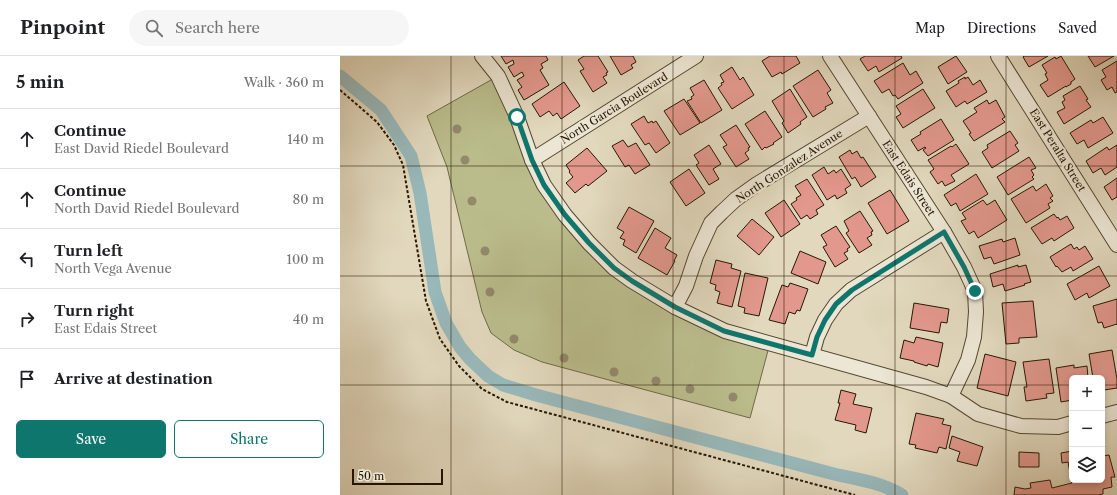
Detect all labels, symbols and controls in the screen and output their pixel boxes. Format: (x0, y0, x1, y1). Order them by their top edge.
search box (129, 10, 409, 46)
text: Pinpoint (20, 16, 105, 39)
icon: search (143, 17, 165, 39)
text: Search here (175, 18, 260, 37)
text: Map (915, 19, 945, 37)
text: Directions (967, 19, 1036, 37)
text: Saved (1058, 19, 1097, 37)
street label: North Garcia Boulevard (558, 69, 670, 147)
text: 5 min (16, 72, 64, 92)
text: Walk · 360 m (244, 74, 324, 90)
street label: East Peralta Street (1027, 106, 1089, 194)
route start (508, 108, 526, 126)
text: Continue (54, 121, 126, 140)
street label: North Gonzalez Avenue (733, 126, 845, 206)
icon: ahead (16, 128, 38, 150)
text: 140 m (287, 131, 324, 147)
street label: East Edais Street (879, 138, 939, 218)
text: East David Riedel Boulevard (54, 140, 229, 156)
text: Continue (54, 181, 126, 200)
icon: ahead (16, 188, 38, 210)
text: 80 m (292, 191, 324, 207)
text: North David Riedel Boulevard (54, 200, 239, 216)
text: Turn left (54, 241, 123, 260)
icon: left (16, 248, 38, 270)
text: 100 m (286, 251, 324, 267)
text: North Vega Avenue (54, 260, 172, 276)
route end (966, 282, 984, 300)
text: Turn right (54, 301, 134, 320)
icon: right (16, 308, 38, 330)
text: 40 m (293, 311, 324, 327)
text: East Edais Street (54, 320, 157, 336)
icon: arrive (16, 368, 38, 390)
text: Arrive at destination (54, 369, 213, 388)
map controls (1069, 375, 1105, 483)
button: + (1069, 375, 1105, 411)
button: − (1069, 411, 1105, 447)
button: Save (16, 420, 166, 458)
button: Share (174, 420, 324, 458)
button: layers (1069, 447, 1105, 483)
scale bar (352, 467, 443, 486)
text: 50 m (358, 469, 384, 483)

